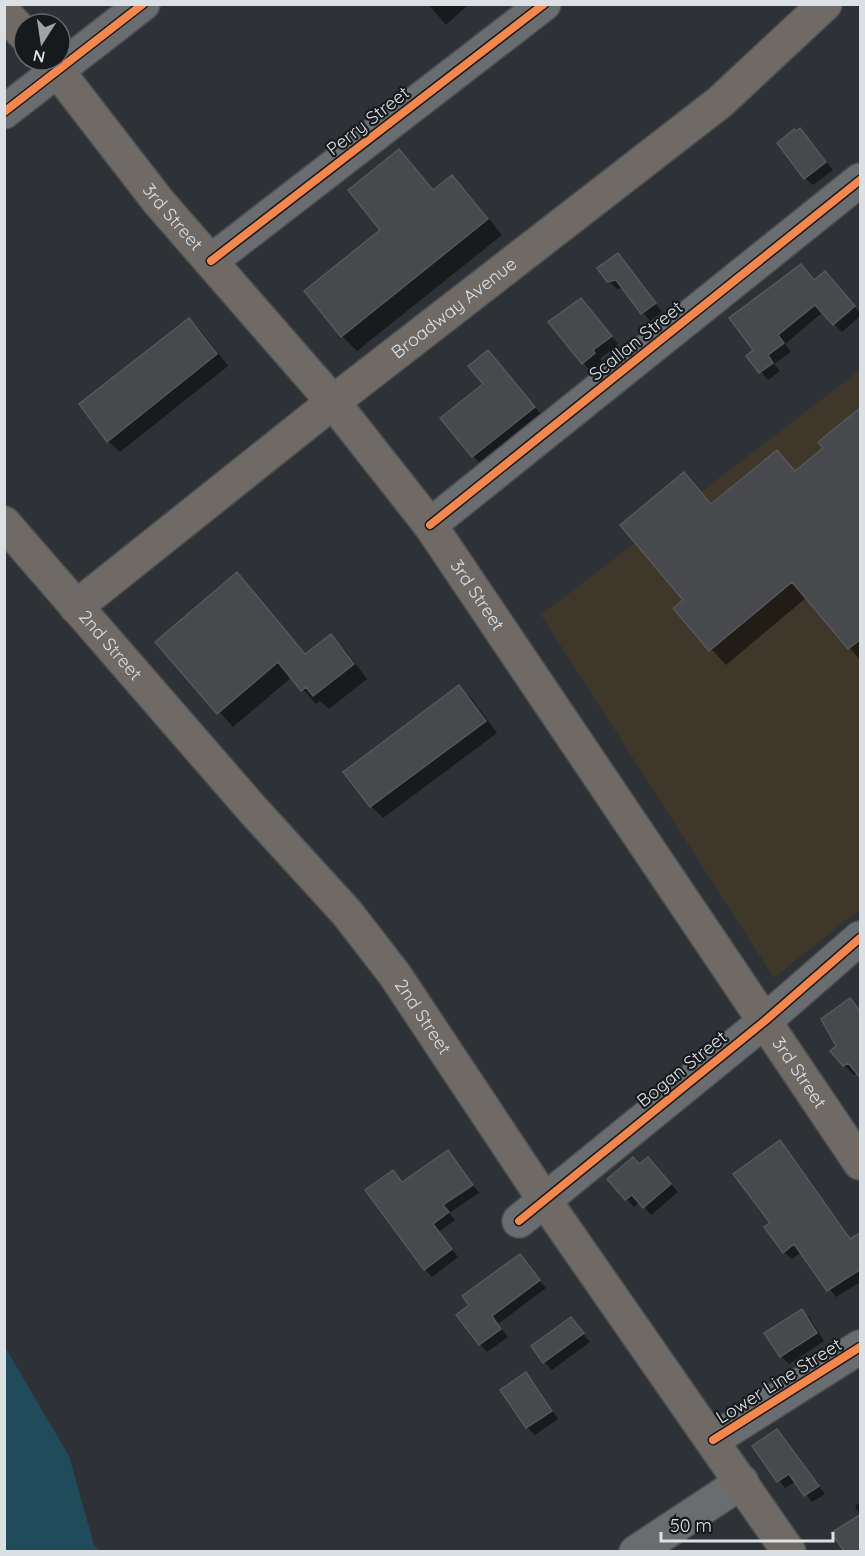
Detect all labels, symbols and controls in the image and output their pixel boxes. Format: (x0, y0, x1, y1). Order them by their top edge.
north arrow (12, 12, 72, 72)
text: N (31, 46, 47, 68)
street label: Perry Street (322, 81, 414, 160)
street label: 3rd Street (138, 179, 208, 255)
street label: Broadway Avenue (387, 252, 521, 363)
street label: Scallan Street (584, 296, 687, 385)
street label: 3rd Street (446, 555, 510, 635)
street label: 2nd Street (74, 605, 147, 685)
street label: 2nd Street (390, 975, 456, 1059)
street label: Bogan Street (632, 1025, 731, 1112)
street label: 3rd Street (767, 1033, 832, 1113)
street label: Lower Line Street (712, 1333, 846, 1429)
scale bar (661, 1505, 834, 1543)
text: 50 m (670, 1514, 712, 1537)

